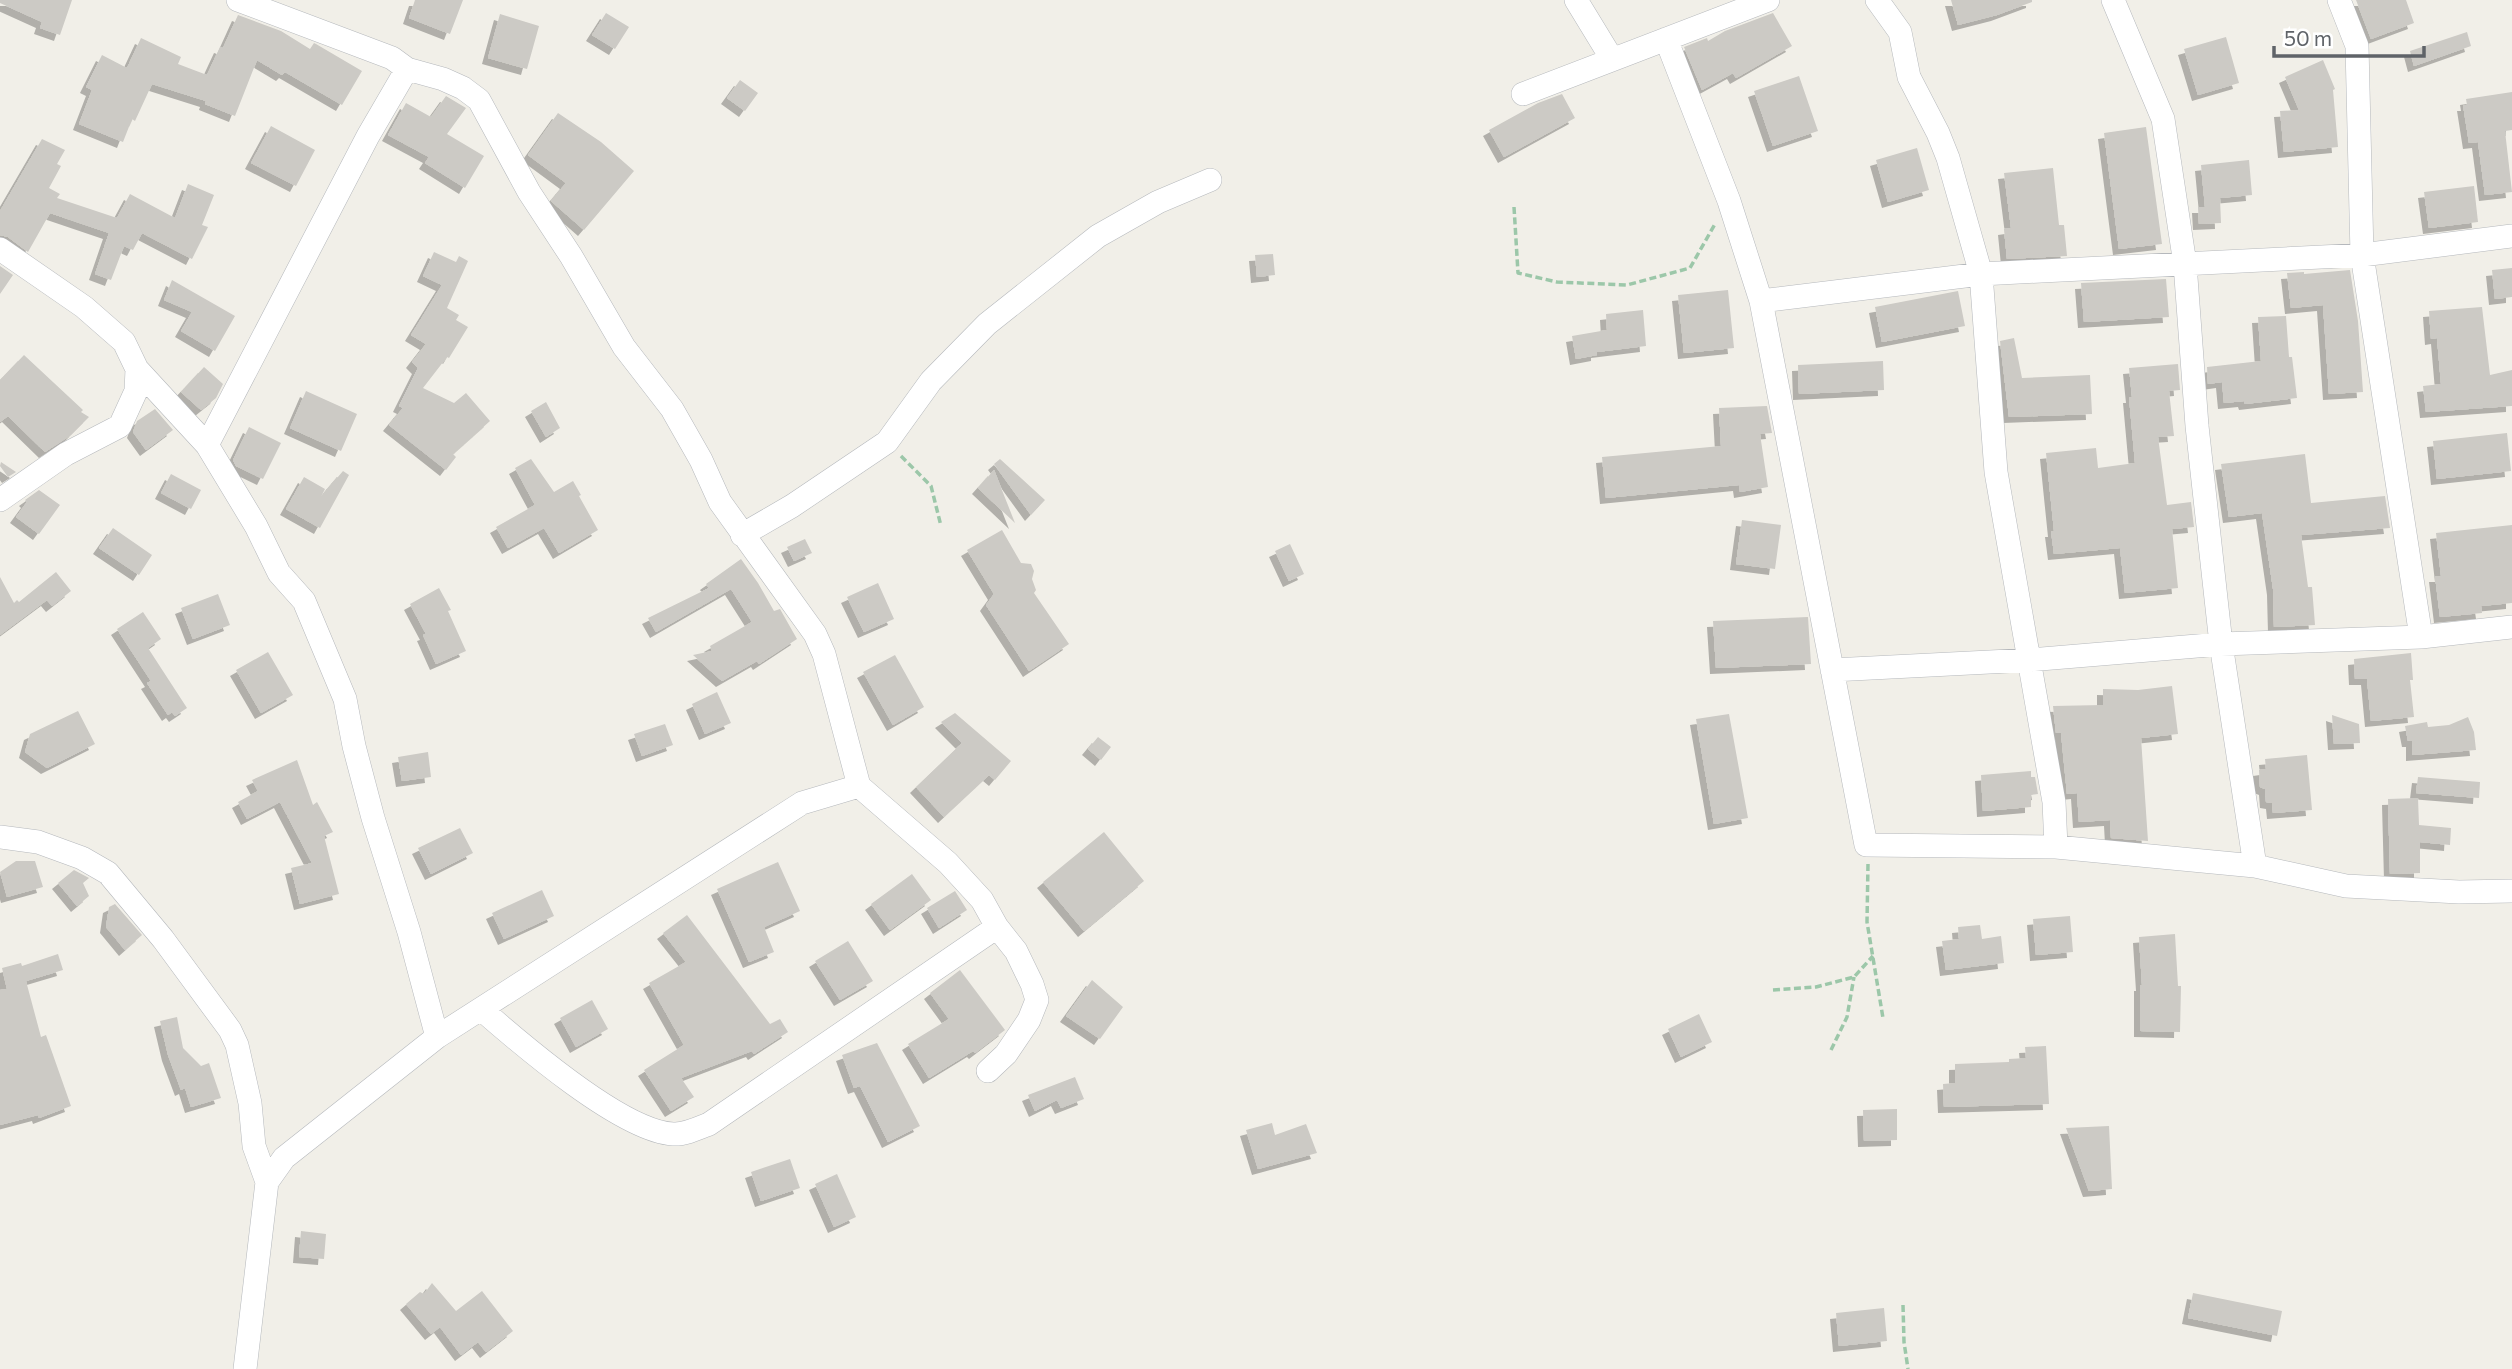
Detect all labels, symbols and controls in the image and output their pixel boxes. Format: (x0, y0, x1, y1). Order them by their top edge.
scale bar (2274, 14, 2424, 58)
text: 50 m (2284, 25, 2332, 50)

